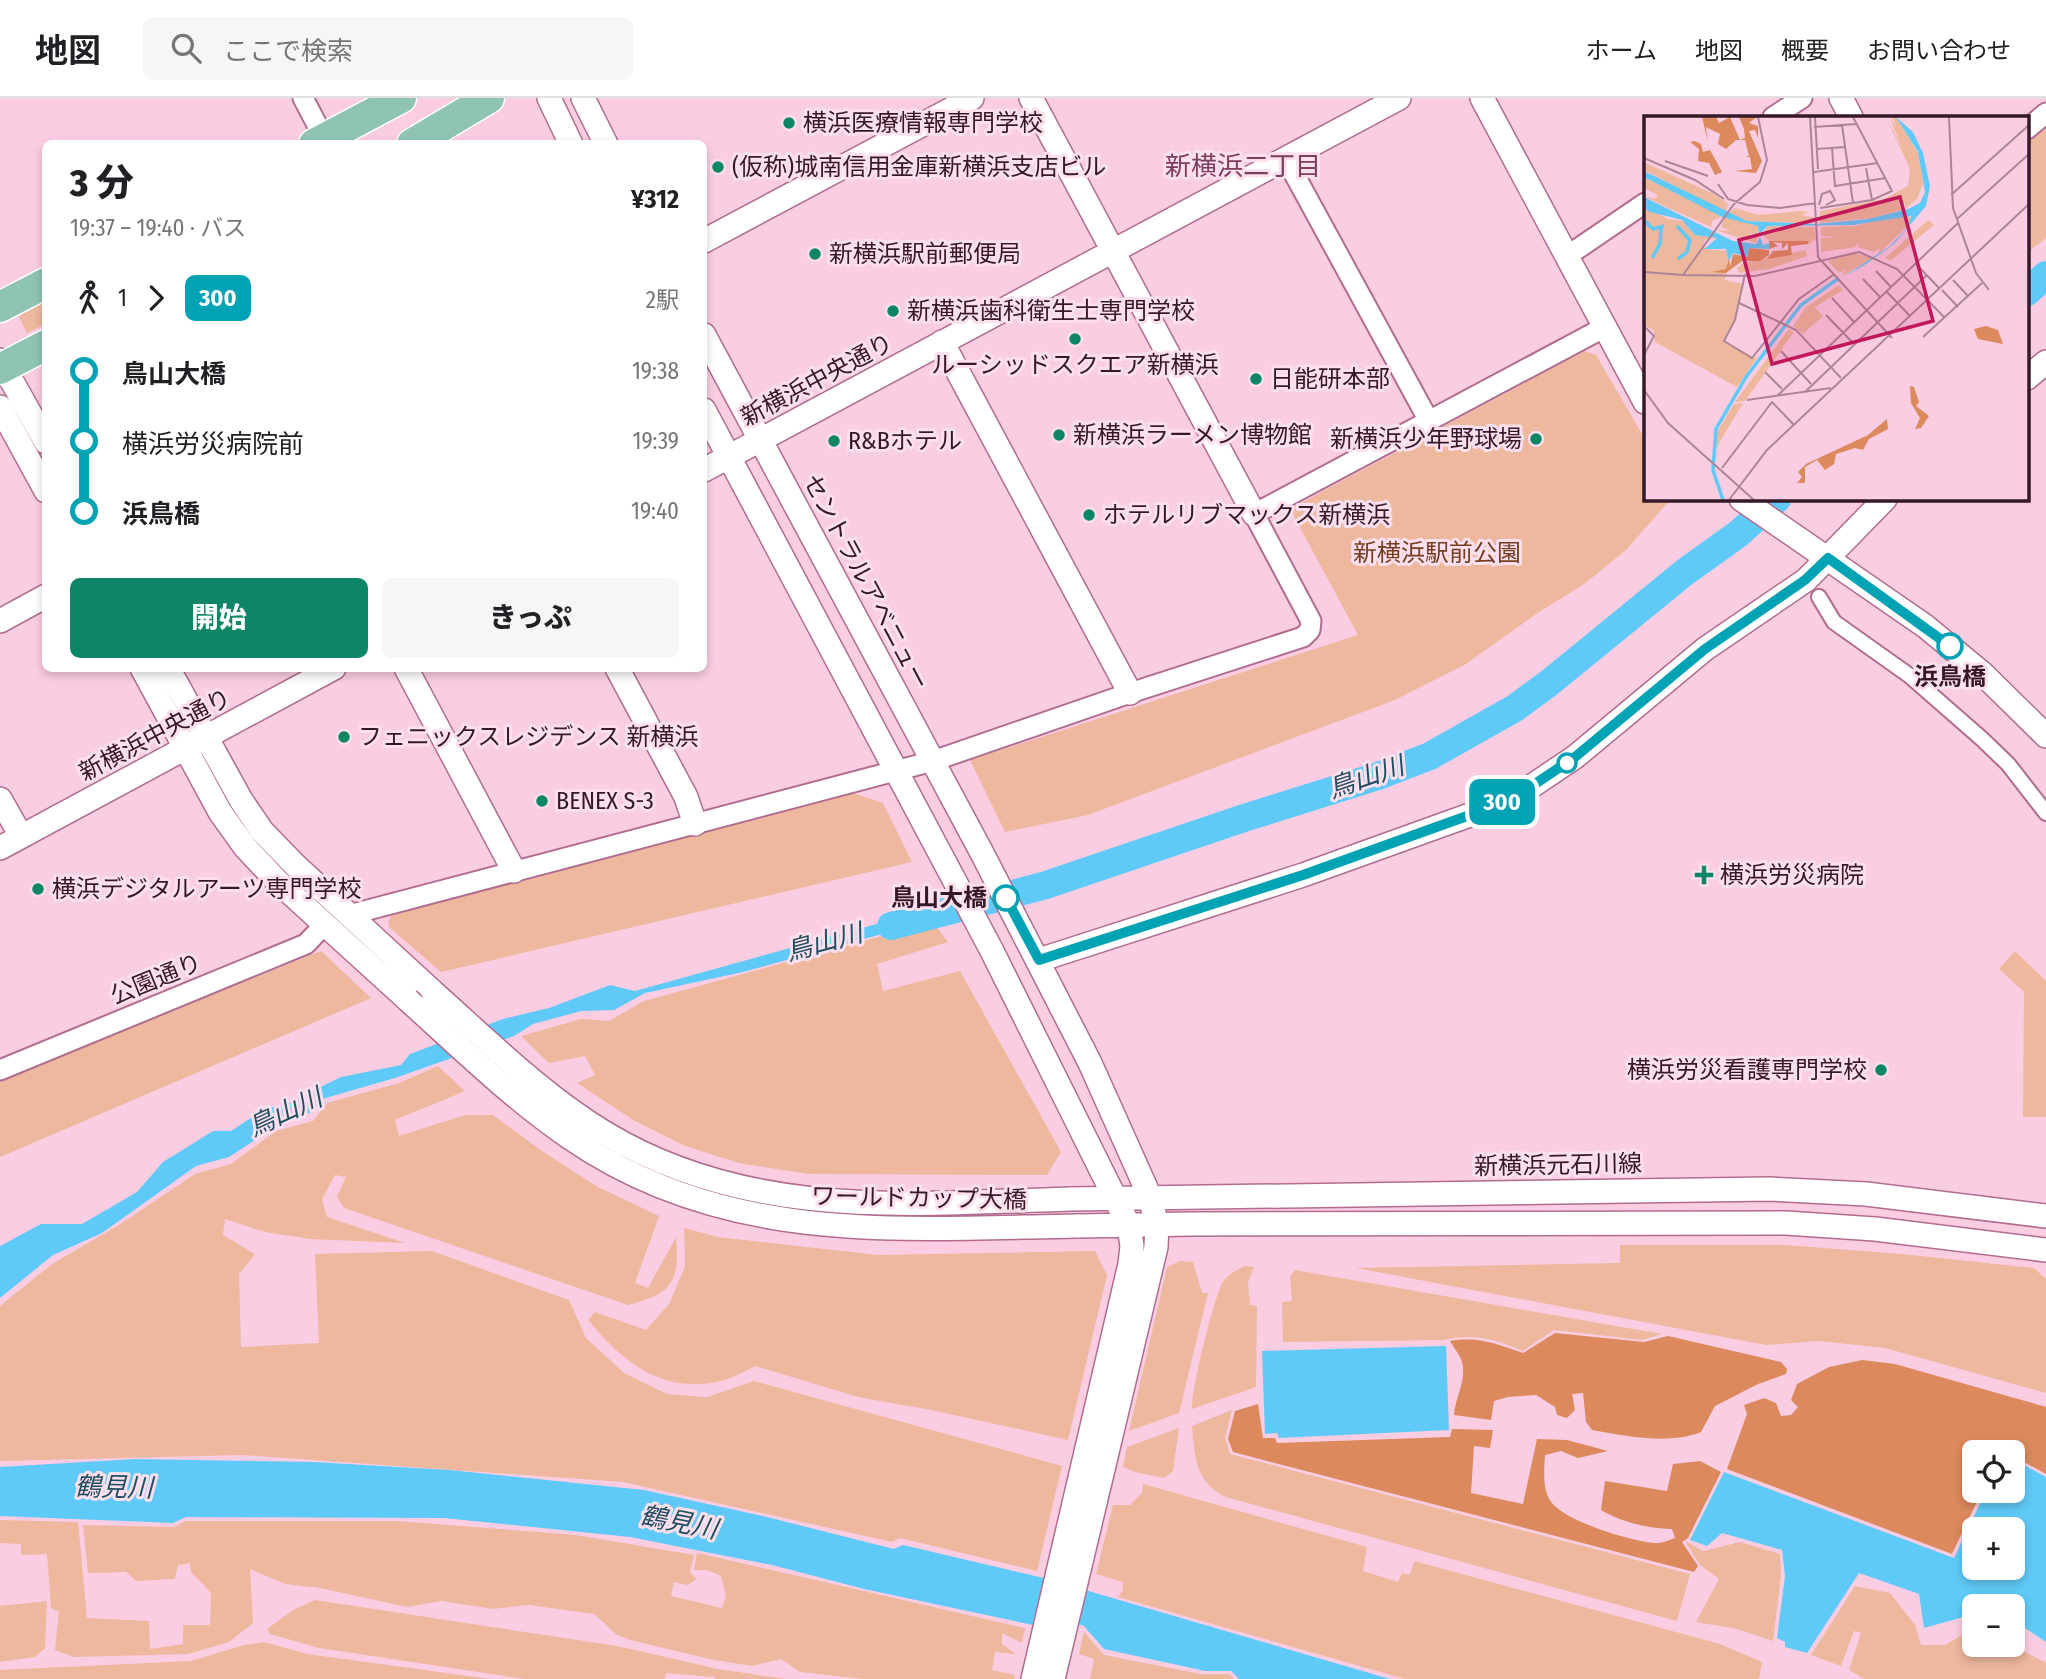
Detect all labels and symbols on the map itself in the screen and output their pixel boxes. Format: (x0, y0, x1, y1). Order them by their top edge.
place label: 横浜医療情報専門学校 (803, 109, 1043, 137)
marker: 横浜医療情報専門学校 (781, 115, 797, 131)
inset map (1644, 116, 2028, 500)
district label: 新横浜二丁目 (1165, 151, 1321, 182)
place label: (仮称)城南信用金庫新横浜支店ビル (732, 153, 1106, 181)
marker: (仮称)城南信用金庫新横浜支店ビル (710, 159, 726, 175)
place label: 新横浜駅前郵便局 (829, 240, 1021, 268)
marker: 新横浜駅前郵便局 (807, 246, 823, 262)
place label: 新横浜歯科衛生士専門学校 (907, 297, 1195, 325)
marker: 新横浜歯科衛生士専門学校 (885, 303, 901, 319)
street label: 新横浜中央通り (736, 328, 898, 432)
marker: ルーシッドスクエア新横浜 (1067, 331, 1083, 347)
place label: ルーシッドスクエア新横浜 (931, 351, 1219, 379)
place label: 日能研本部 (1270, 365, 1390, 393)
marker: 日能研本部 (1248, 371, 1264, 387)
place label: 新横浜ラーメン博物館 (1073, 421, 1312, 449)
place label: 新横浜少年野球場 (1330, 425, 1522, 453)
place label: R&Bホテル (848, 427, 962, 455)
marker: 新横浜ラーメン博物館 (1051, 427, 1067, 443)
marker: 新横浜少年野球場 (1528, 431, 1544, 447)
marker: R&Bホテル (826, 433, 842, 449)
street label: セントラルアベニュー (797, 470, 935, 694)
place label: ホテルリブマックス新横浜 (1103, 501, 1390, 529)
marker: ホテルリブマックス新横浜 (1081, 507, 1097, 523)
park label: 新横浜駅前公園 (1353, 539, 1521, 567)
marker: 浜鳥橋 (1937, 633, 1963, 659)
place label: 浜鳥橋 (1914, 663, 1986, 691)
street label: 新横浜中央通り (74, 683, 236, 787)
place label: フェニックスレジデンス 新横浜 (358, 723, 698, 751)
marker: フェニックスレジデンス 新横浜 (336, 729, 352, 745)
water label: 鳥山川 (1324, 749, 1411, 805)
unlabelled marker (1557, 753, 1577, 773)
line badge: 300 (1462, 779, 1542, 825)
place label: BENEX S-3 (556, 787, 654, 815)
marker: BENEX S-3 (534, 793, 550, 809)
place label: 横浜労災病院 (1720, 861, 1864, 889)
marker: 横浜労災病院 (1694, 865, 1714, 885)
place label: 横浜デジタルアーツ専門学校 (52, 875, 362, 903)
marker: 横浜デジタルアーツ専門学校 (30, 881, 46, 897)
place label: 鳥山大橋 (891, 884, 987, 912)
marker: 鳥山大橋 (993, 885, 1019, 911)
water label: 鳥山川 (782, 917, 869, 968)
street label: 公園通り (106, 948, 206, 1010)
place label: 横浜労災看護専門学校 (1627, 1056, 1867, 1084)
marker: 横浜労災看護専門学校 (1873, 1062, 1889, 1078)
water label: 鳥山川 (243, 1081, 330, 1143)
street label: 新横浜元石川線 (1474, 1150, 1642, 1180)
street label: ワールドカップ大橋 (811, 1182, 1027, 1214)
water label: 鶴見川 (75, 1471, 156, 1504)
water label: 鶴見川 (638, 1500, 723, 1546)

